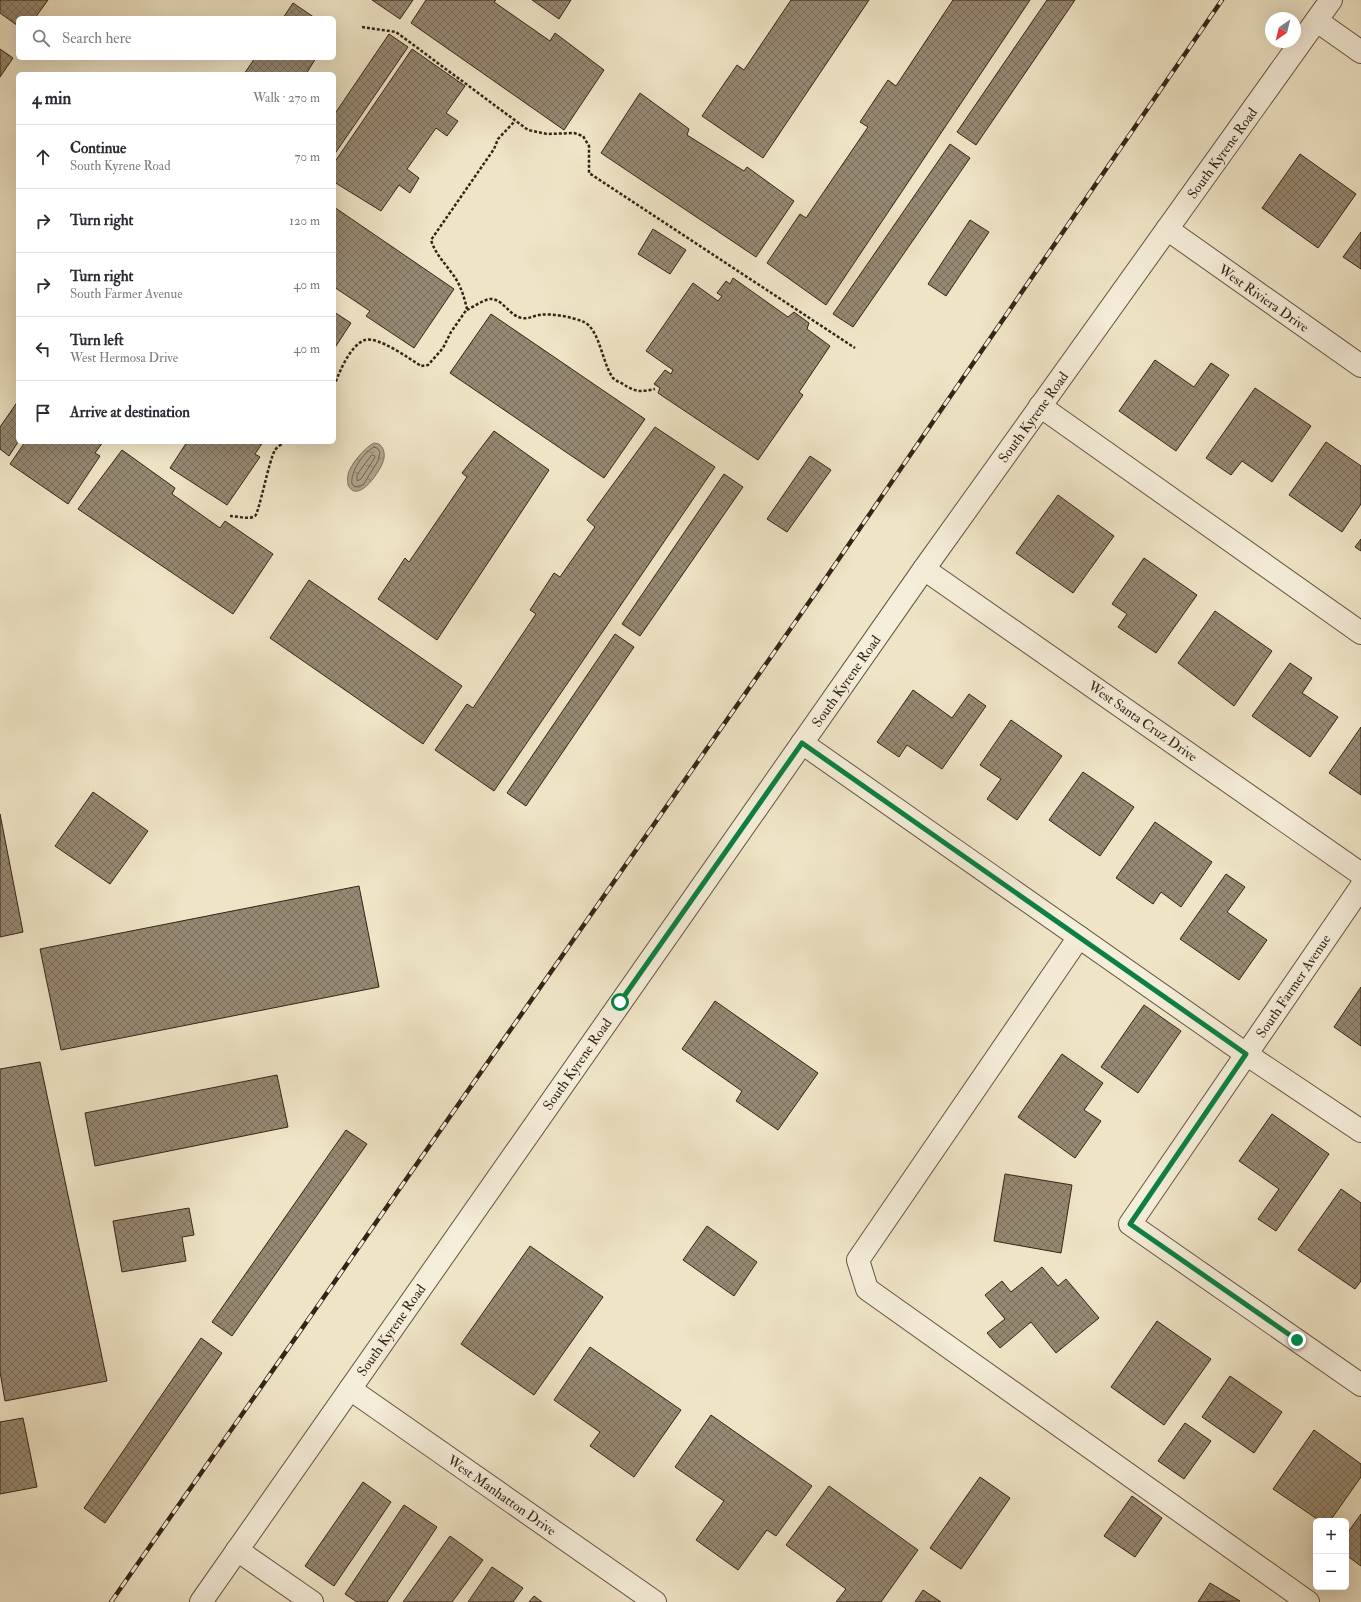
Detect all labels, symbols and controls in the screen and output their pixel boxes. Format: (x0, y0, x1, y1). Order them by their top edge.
north arrow (1265, 12, 1301, 48)
search box (16, 16, 336, 60)
icon: search (30, 27, 52, 49)
text: Search here (62, 29, 131, 48)
text: 4 min (32, 88, 71, 109)
text: Walk · 270 m (253, 90, 320, 106)
street label: South Kyrene Road (1184, 104, 1262, 203)
text: Continue (70, 139, 126, 158)
icon: ahead (32, 146, 54, 168)
text: 70 m (295, 149, 320, 165)
text: South Kyrene Road (70, 158, 171, 174)
icon: right (32, 210, 54, 232)
text: Turn right (70, 211, 133, 230)
text: 120 m (289, 213, 320, 229)
street label: West Riviera Drive (1214, 260, 1312, 336)
text: Turn right (70, 267, 133, 286)
icon: right (32, 274, 54, 296)
text: 40 m (294, 277, 320, 293)
text: South Farmer Avenue (70, 286, 183, 302)
text: Turn left (70, 331, 124, 350)
icon: left (32, 338, 54, 360)
text: 40 m (294, 341, 320, 357)
text: West Hermosa Drive (70, 350, 178, 366)
street label: South Kyrene Road (995, 368, 1073, 467)
icon: arrive (32, 402, 54, 424)
text: Arrive at destination (70, 403, 190, 422)
street label: South Kyrene Road (808, 632, 885, 731)
street label: West Santa Cruz Drive (1084, 677, 1201, 766)
street label: South Farmer Avenue (1252, 931, 1334, 1041)
route start (611, 993, 629, 1011)
street label: South Kyrene Road (539, 1015, 616, 1114)
street label: South Kyrene Road (353, 1281, 430, 1380)
route end (1288, 1331, 1306, 1349)
street label: West Manhatton Drive (443, 1451, 559, 1539)
map controls (1313, 1518, 1349, 1590)
button: + (1313, 1518, 1349, 1554)
button: − (1313, 1554, 1349, 1590)

